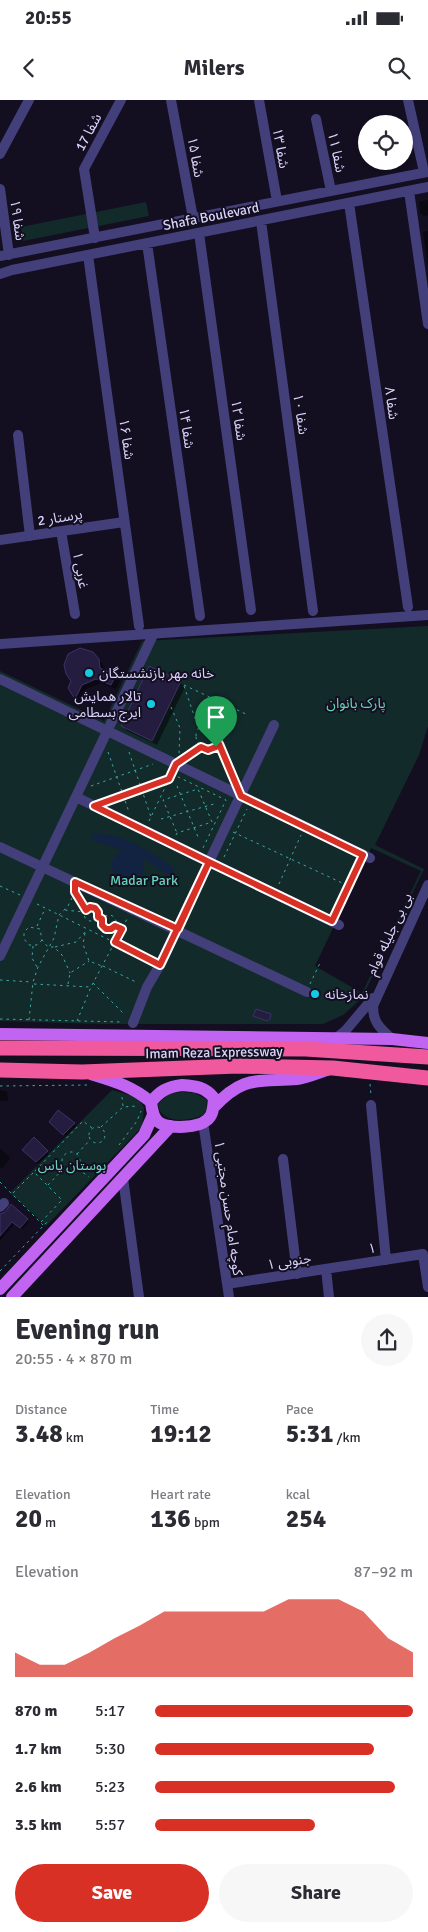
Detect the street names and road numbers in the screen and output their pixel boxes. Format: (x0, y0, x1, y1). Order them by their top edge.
street label: شفا 17 (72, 110, 105, 154)
street label: شفا ۱۳ (269, 126, 292, 170)
street label: شفا ۱۱ (324, 130, 349, 174)
street label: شفا ۱۵ (184, 135, 207, 179)
street label: شفا ۱۹ (6, 199, 29, 242)
street label: Shafa Boulevard (162, 199, 261, 234)
street label: شفا ۸ (381, 386, 402, 421)
street label: شفا ۱۰ (289, 393, 312, 436)
street label: شفا ۱۲ (227, 399, 250, 442)
street label: شفا ۱۴ (175, 407, 198, 450)
street label: شفا ۱۶ (115, 418, 138, 461)
street label: پرستار 2 (36, 506, 84, 531)
street label: ۱ غربی (69, 550, 92, 590)
street label: بی بی جلیله قوام (363, 890, 418, 979)
street label: Imam Reza Expressway (145, 1043, 283, 1062)
street label: کوچه امام حسن مجتبی ۱ (209, 1139, 246, 1277)
street label: ۱‍ (367, 1239, 377, 1258)
street label: ۱ جنوبی (266, 1250, 313, 1273)

